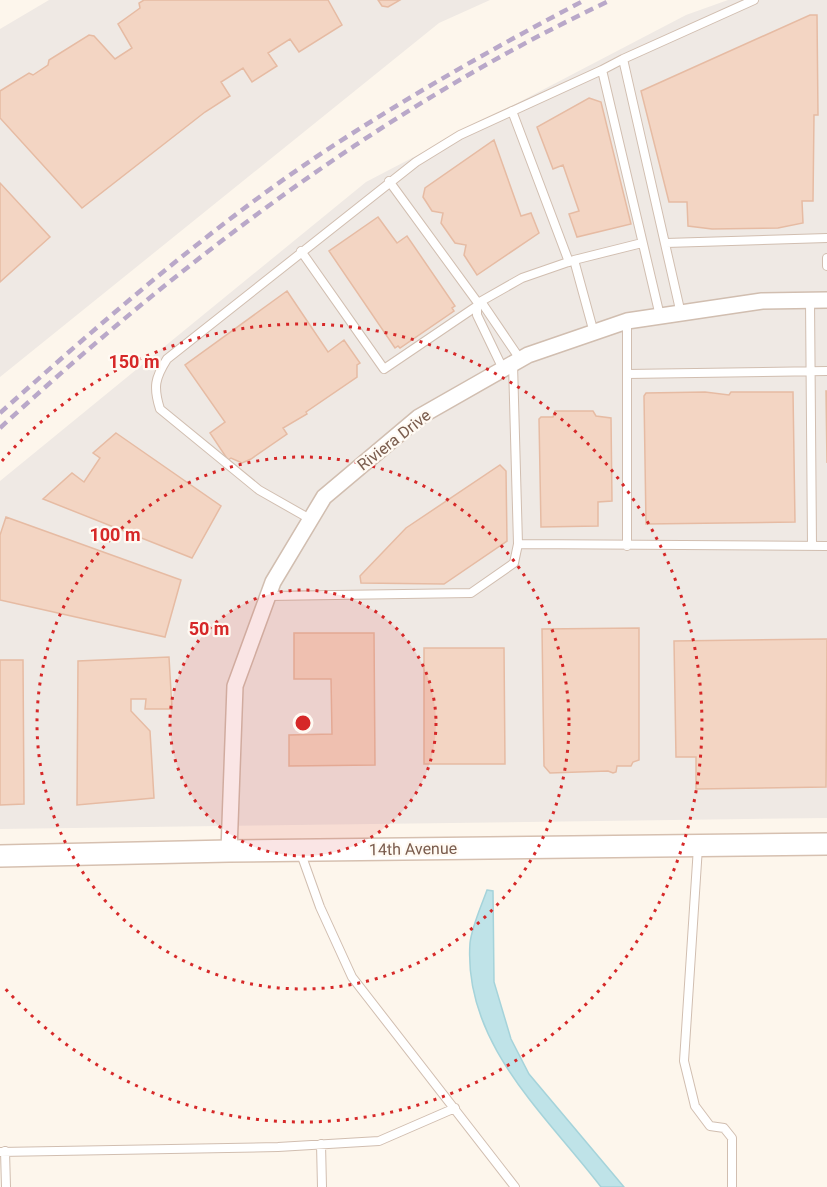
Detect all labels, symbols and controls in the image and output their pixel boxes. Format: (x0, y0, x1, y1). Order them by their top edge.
text: 150 m (108, 351, 160, 372)
street label: Riviera Drive (354, 406, 434, 474)
text: 100 m (89, 524, 141, 545)
text: 50 m (189, 618, 229, 639)
centre of rings (293, 713, 313, 733)
street label: 14th Avenue (369, 839, 457, 859)

